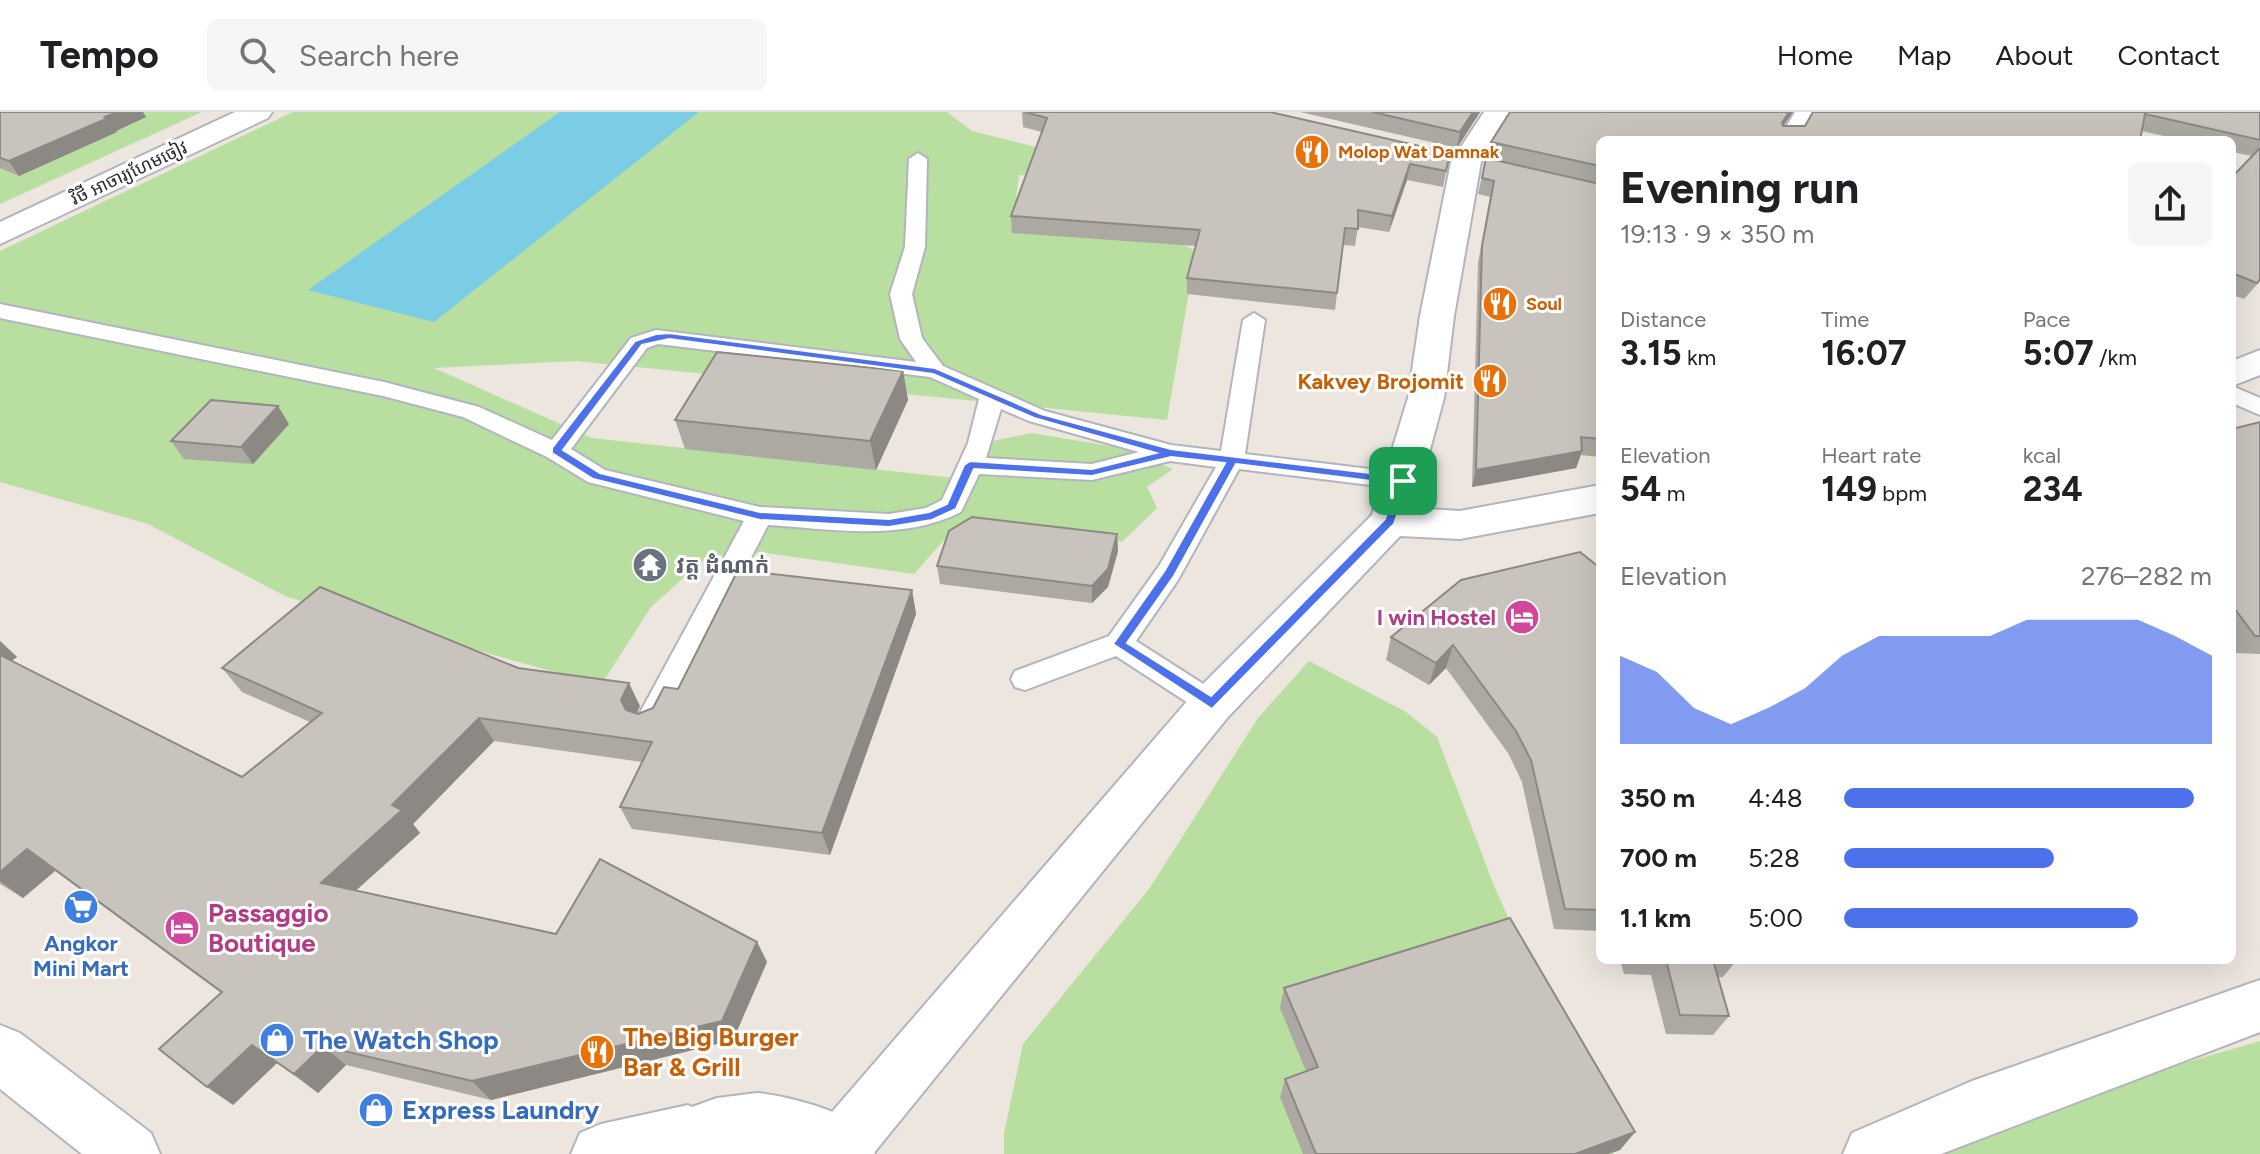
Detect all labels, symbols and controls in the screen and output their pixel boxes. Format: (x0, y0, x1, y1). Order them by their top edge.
search box (207, 19, 767, 91)
text: Tempo (40, 32, 159, 78)
icon: search (235, 33, 279, 77)
text: Search here (299, 37, 459, 74)
text: Home (1777, 38, 1853, 72)
text: Map (1897, 38, 1952, 72)
text: About (1996, 38, 2073, 72)
text: Contact (2117, 38, 2220, 72)
restaurant icon: Molop Wat Damnak (1293, 133, 1331, 171)
street label: វិថី អាចារ្យហែមចៀវ (66, 135, 191, 210)
place label: Molop Wat Damnak (1338, 141, 1500, 163)
text: Evening run (1620, 161, 1859, 214)
button: share (2128, 162, 2212, 246)
text: 19:13 · 9 × 350 m (1620, 218, 1814, 250)
restaurant icon: Soul (1481, 285, 1519, 323)
place label: Soul (1526, 293, 1562, 315)
text: Distance (1620, 306, 1706, 333)
text: Time (1821, 306, 1869, 333)
text: Pace (2023, 306, 2070, 333)
text: 3.15 (1620, 333, 1681, 374)
text: 16:07 (1821, 333, 1907, 374)
text: 5:07 (2023, 333, 2094, 374)
text: km (1681, 344, 1716, 371)
text: /km (2094, 344, 2137, 371)
restaurant icon: Kakvey Brojomit (1471, 362, 1509, 400)
place label: Kakvey Brojomit (1297, 368, 1464, 395)
text: Elevation (1620, 442, 1710, 469)
text: Heart rate (1821, 442, 1921, 469)
text: kcal (2023, 442, 2061, 469)
pin (1369, 447, 1437, 515)
icon: arrive (1381, 459, 1425, 503)
text: 54 (1620, 469, 1661, 510)
text: 149 (1821, 469, 1877, 510)
text: 234 (2023, 469, 2083, 510)
text: m (1661, 480, 1685, 507)
text: bpm (1877, 480, 1927, 507)
temple icon: វត្ត ដំំណាក់ (631, 546, 669, 584)
place label: វត្ត ដំំណាក់ (676, 552, 770, 580)
text: Elevation (1620, 560, 1727, 592)
text: 276–282 m (2081, 560, 2212, 592)
hotel icon: I win Hostel (1503, 598, 1541, 636)
place label: I win Hostel (1377, 604, 1496, 631)
text: 350 m (1620, 782, 1695, 814)
text: 4:48 (1748, 782, 1803, 814)
text: 700 m (1620, 842, 1697, 874)
text: 5:28 (1748, 842, 1800, 874)
supermarket icon: Angkor Mini Mart (62, 888, 100, 926)
place label: Passaggio Boutique (208, 897, 329, 959)
text: 1.1 km (1620, 902, 1691, 934)
text: 5:00 (1748, 902, 1803, 934)
hotel icon: Passaggio Boutique (163, 909, 201, 947)
place label: Angkor Mini Mart (33, 930, 129, 982)
shop icon: The Watch Shop (258, 1021, 296, 1059)
place label: The Big Burger Bar & Grill (623, 1021, 799, 1083)
place label: The Watch Shop (303, 1024, 499, 1056)
restaurant icon: The Big Burger Bar & Grill (578, 1033, 616, 1071)
shop icon: Express Laundry (357, 1091, 395, 1129)
place label: Express Laundry (402, 1094, 599, 1126)

